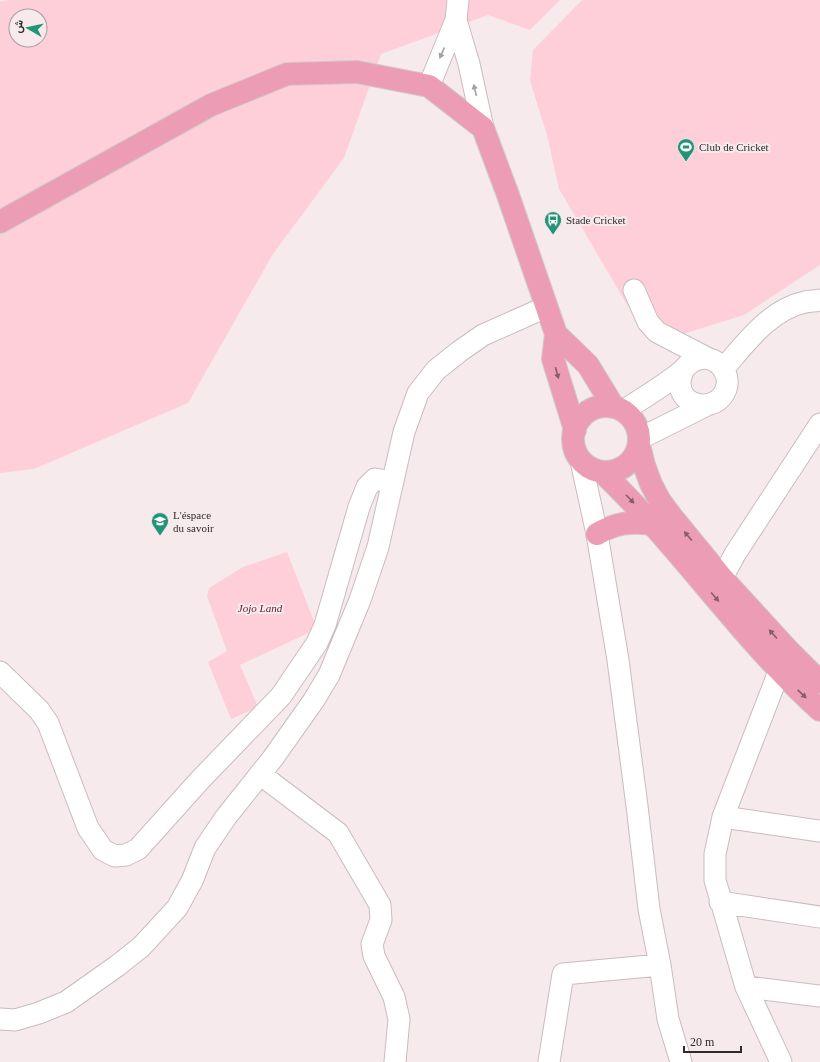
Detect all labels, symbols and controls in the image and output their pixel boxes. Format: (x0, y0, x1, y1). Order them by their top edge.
north arrow (8, 8, 48, 48)
text: ش (11, 19, 26, 34)
one-way arrow (439, 47, 445, 58)
one-way arrow (472, 84, 478, 96)
sports icon: Club de Cricket (676, 137, 696, 162)
place label: Club de Cricket (699, 141, 769, 153)
bus stop icon: Stade Cricket (543, 210, 563, 235)
place label: Stade Cricket (566, 214, 626, 226)
one-way arrow (554, 367, 560, 379)
one-way arrow (625, 494, 635, 504)
place label: L'éspace du savoir (173, 509, 214, 534)
school or university icon: L'éspace du savoir (150, 511, 170, 536)
one-way arrow (683, 531, 692, 541)
one-way arrow (711, 592, 720, 602)
park label: Jojo Land (238, 602, 283, 614)
one-way arrow (769, 628, 778, 639)
one-way arrow (797, 689, 807, 698)
scale bar (684, 1028, 741, 1054)
text: 20 m (690, 1035, 715, 1049)

